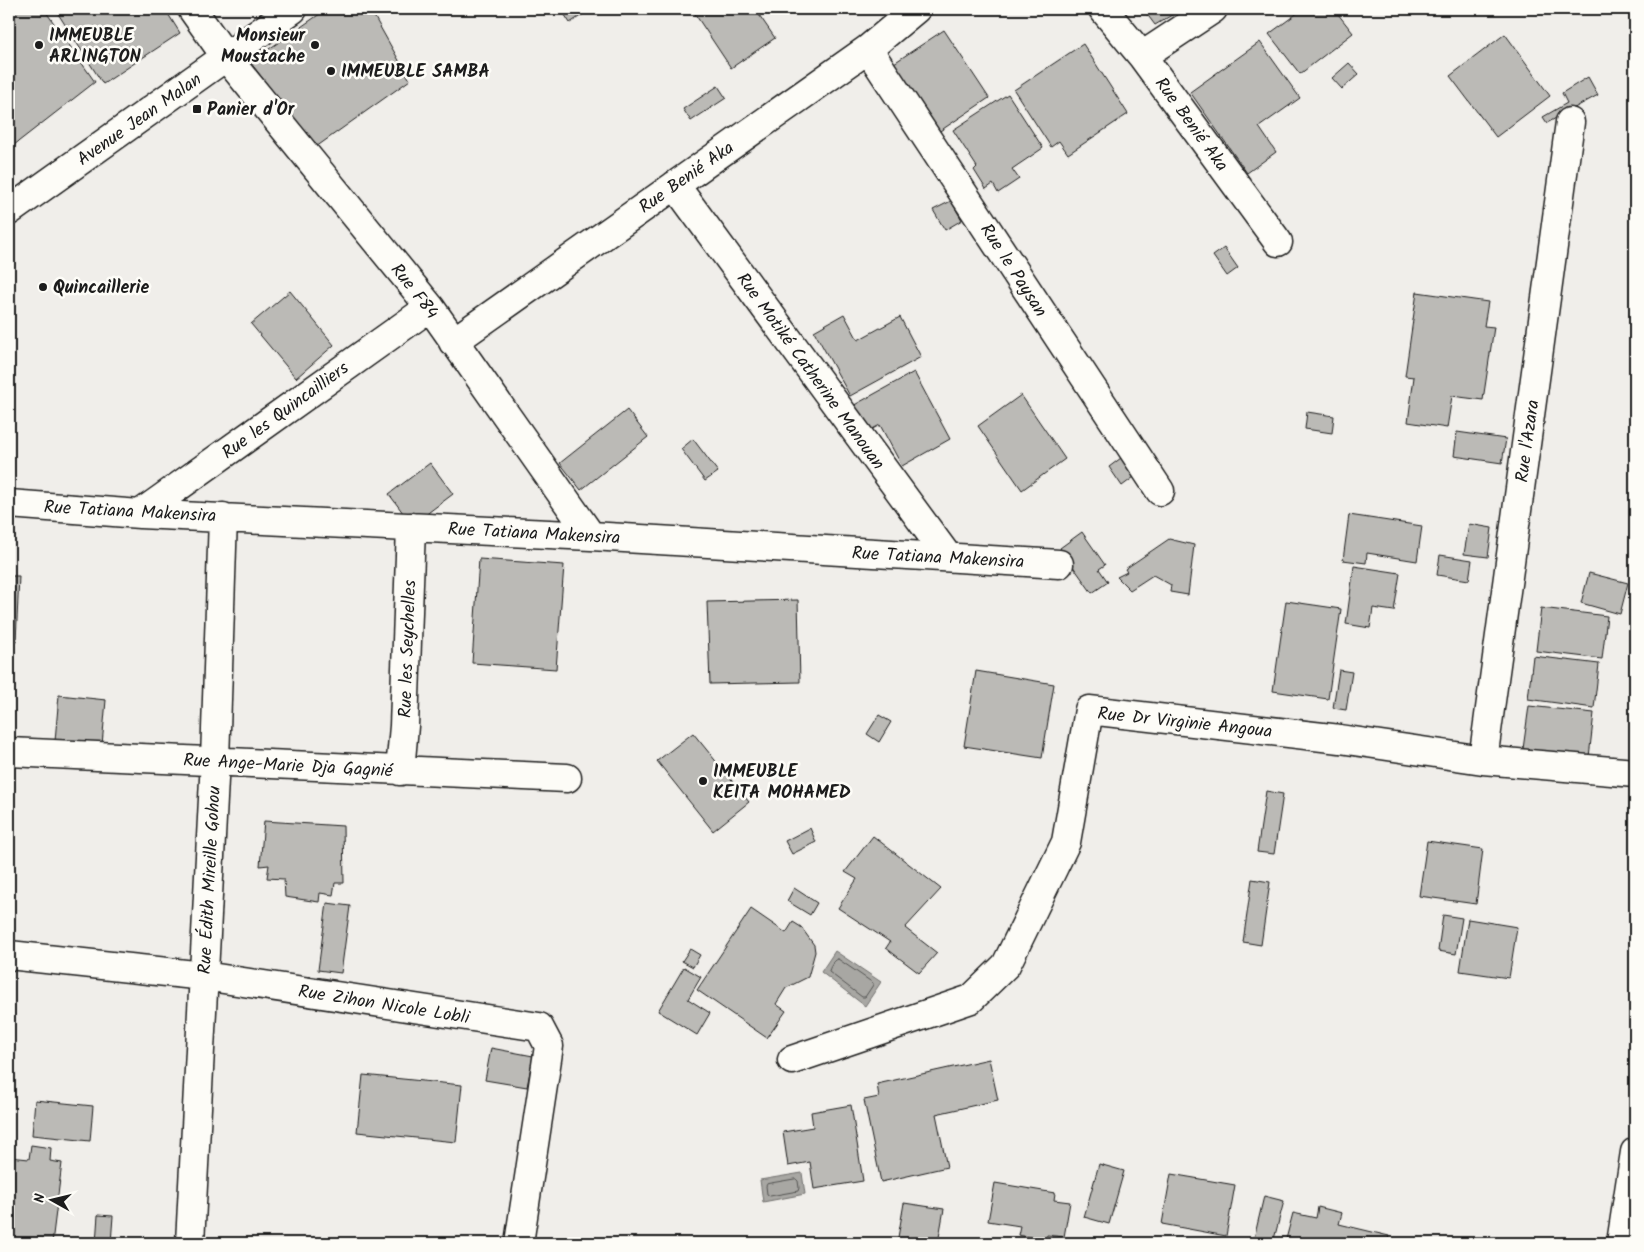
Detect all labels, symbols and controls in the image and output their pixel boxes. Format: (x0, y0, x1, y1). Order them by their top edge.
place label: IMMEUBLE ARLINGTON (49, 22, 142, 72)
place label: Monsieur Moustache (221, 22, 306, 72)
marker: IMMEUBLE ARLINGTON (33, 39, 45, 51)
marker: Monsieur Moustache (309, 39, 321, 51)
place label: IMMEUBLE SAMBA (341, 58, 490, 87)
marker: IMMEUBLE SAMBA (325, 65, 337, 77)
street label: Avenue Jean Malan (71, 66, 208, 174)
street label: Rue Benié Aka (1146, 72, 1235, 178)
place label: Panier d'Or (207, 96, 296, 125)
marker: Panier d'Or (191, 103, 203, 115)
street label: Rue Benié Aka (633, 135, 741, 222)
street label: Rue le Paysan (972, 218, 1054, 323)
street label: Rue F84 (382, 258, 445, 326)
street label: Rue Motiké Catherine Manouan (728, 267, 891, 477)
place label: Quincaillerie (53, 274, 149, 303)
marker: Quincaillerie (37, 281, 49, 293)
street label: Rue les Quincailliers (216, 355, 356, 467)
street label: Rue l'Azara (1508, 398, 1549, 484)
street label: Rue Tatiana Makensira (43, 494, 217, 531)
street label: Rue Tatiana Makensira (447, 516, 621, 553)
street label: Rue Tatiana Makensira (851, 540, 1025, 577)
street label: Rue les Seychelles (392, 579, 425, 719)
street label: Rue Dr Virginie Angoua (1096, 700, 1274, 747)
street label: Rue Ange-Marie Dja Gagnié (182, 747, 395, 787)
place label: IMMEUBLE KEITA MOHAMED (713, 758, 851, 808)
marker: IMMEUBLE KEITA MOHAMED (697, 775, 709, 787)
street label: Rue Édith Mireille Gohou (191, 785, 230, 975)
street label: Rue Zihon Nicole Lobli (296, 978, 472, 1033)
north arrow (28, 1174, 78, 1224)
text: N (29, 1192, 52, 1204)

